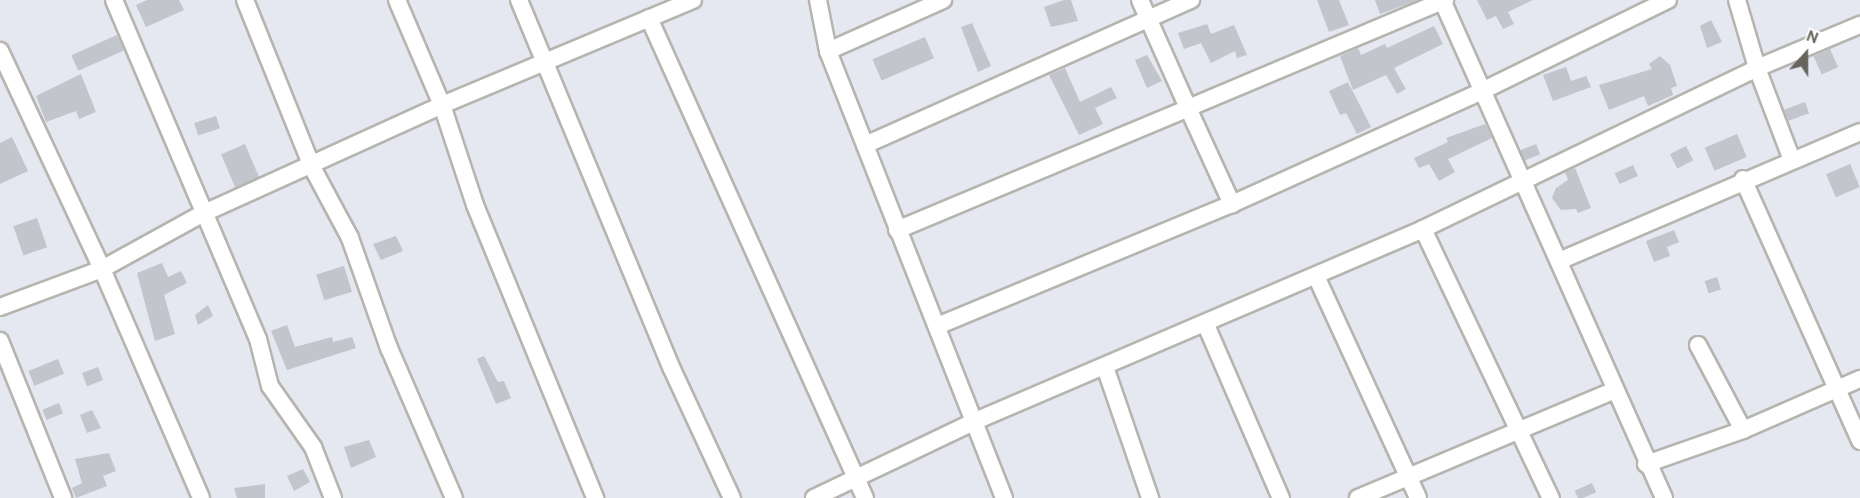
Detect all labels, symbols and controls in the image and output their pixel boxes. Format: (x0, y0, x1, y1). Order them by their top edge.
north arrow (1776, 24, 1836, 84)
text: N (1804, 26, 1821, 48)

